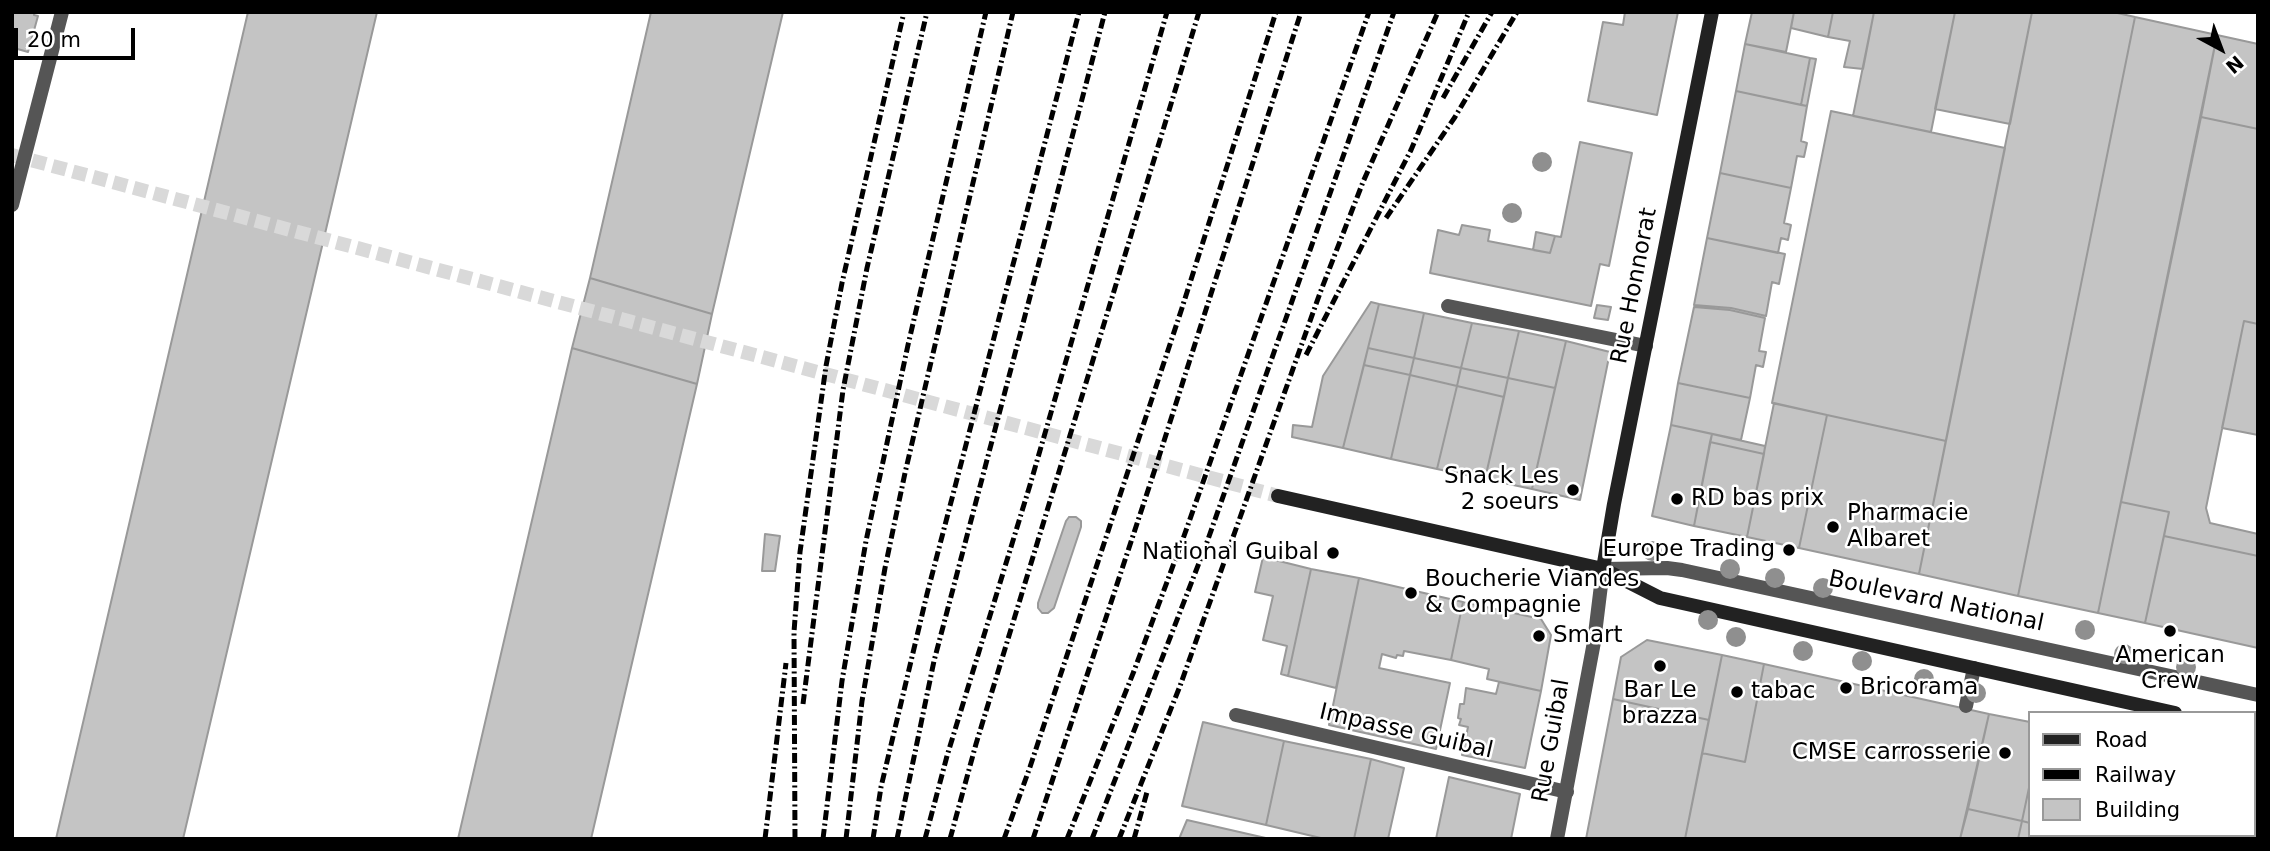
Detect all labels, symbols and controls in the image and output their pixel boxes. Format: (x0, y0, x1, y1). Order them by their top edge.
scale bar (18, 14, 138, 58)
north arrow (2186, 14, 2256, 84)
text: 20 m (27, 28, 81, 52)
text: N (2222, 51, 2248, 78)
street label: Rue Honnorat (1606, 206, 1664, 366)
place label: Snack Les 2 soeurs (1444, 463, 1559, 517)
marker: Snack Les 2 soeurs (1565, 482, 1581, 498)
place label: RD bas prix (1691, 485, 1824, 513)
marker: RD bas prix (1669, 491, 1685, 507)
place label: Pharmacie Albaret (1847, 500, 1968, 554)
marker: Pharmacie Albaret (1825, 519, 1841, 535)
place label: Europe Trading (1602, 536, 1775, 564)
place label: National Guibal (1142, 539, 1319, 567)
marker: Europe Trading (1781, 542, 1797, 558)
marker: National Guibal (1325, 545, 1341, 561)
place label: Boucherie Viandes & Compagnie (1425, 566, 1639, 620)
street label: Boulevard National (1826, 566, 2046, 638)
marker: Boucherie Viandes & Compagnie (1403, 585, 1419, 601)
place label: Smart (1553, 622, 1623, 650)
marker: American Crew (2162, 623, 2178, 639)
marker: Smart (1531, 628, 1547, 644)
place label: American Crew (2115, 642, 2225, 696)
marker: Bar Le brazza (1652, 658, 1668, 674)
place label: Bricorama (1860, 674, 1978, 702)
street label: Rue Guibal (1528, 677, 1576, 805)
place label: Bar Le brazza (1622, 677, 1698, 731)
place label: tabac (1751, 678, 1815, 706)
marker: Bricorama (1838, 680, 1854, 696)
marker: tabac (1729, 684, 1745, 700)
street label: Impasse Guibal (1317, 699, 1495, 765)
legend (2028, 711, 2256, 837)
text: Road (2095, 728, 2148, 752)
place label: CMSE carrosserie (1792, 739, 1991, 767)
marker: CMSE carrosserie (1997, 745, 2013, 761)
text: Railway (2095, 763, 2176, 787)
text: Building (2095, 798, 2180, 822)

